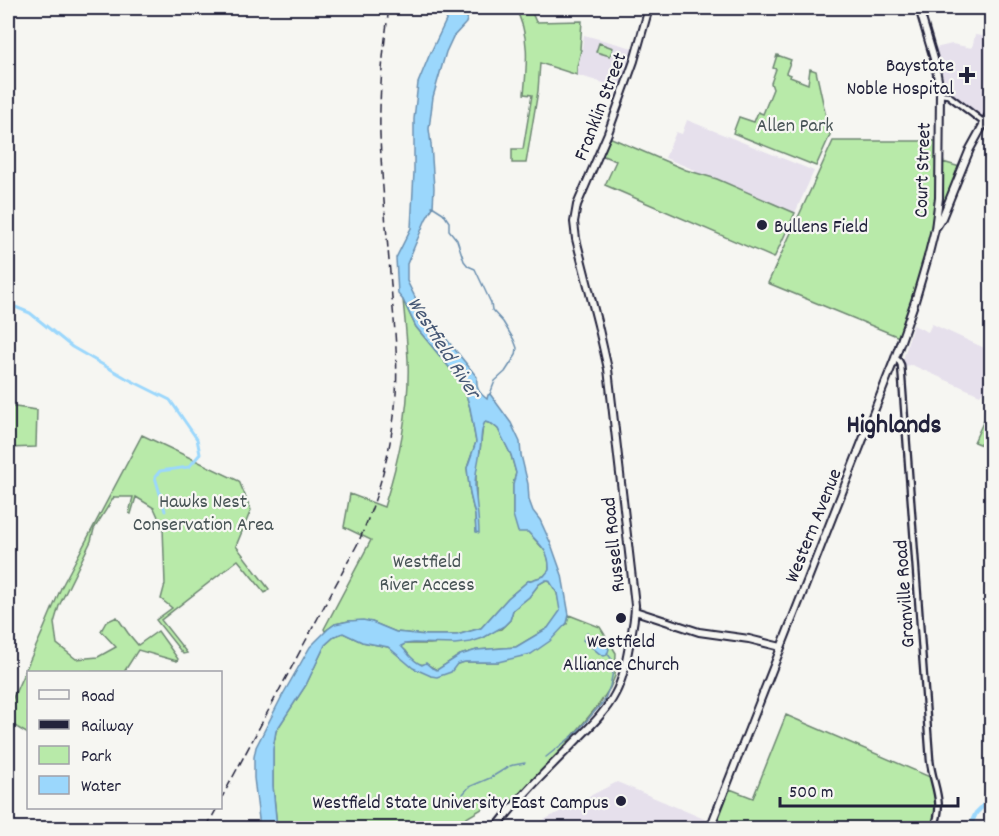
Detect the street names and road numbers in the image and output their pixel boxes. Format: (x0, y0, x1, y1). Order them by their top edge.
street label: Franklin Street (568, 49, 635, 165)
street label: Court Street (908, 122, 940, 218)
street label: Western Avenue (779, 465, 850, 587)
street label: Russell Road (596, 496, 634, 594)
street label: Granville Road (888, 539, 924, 649)

